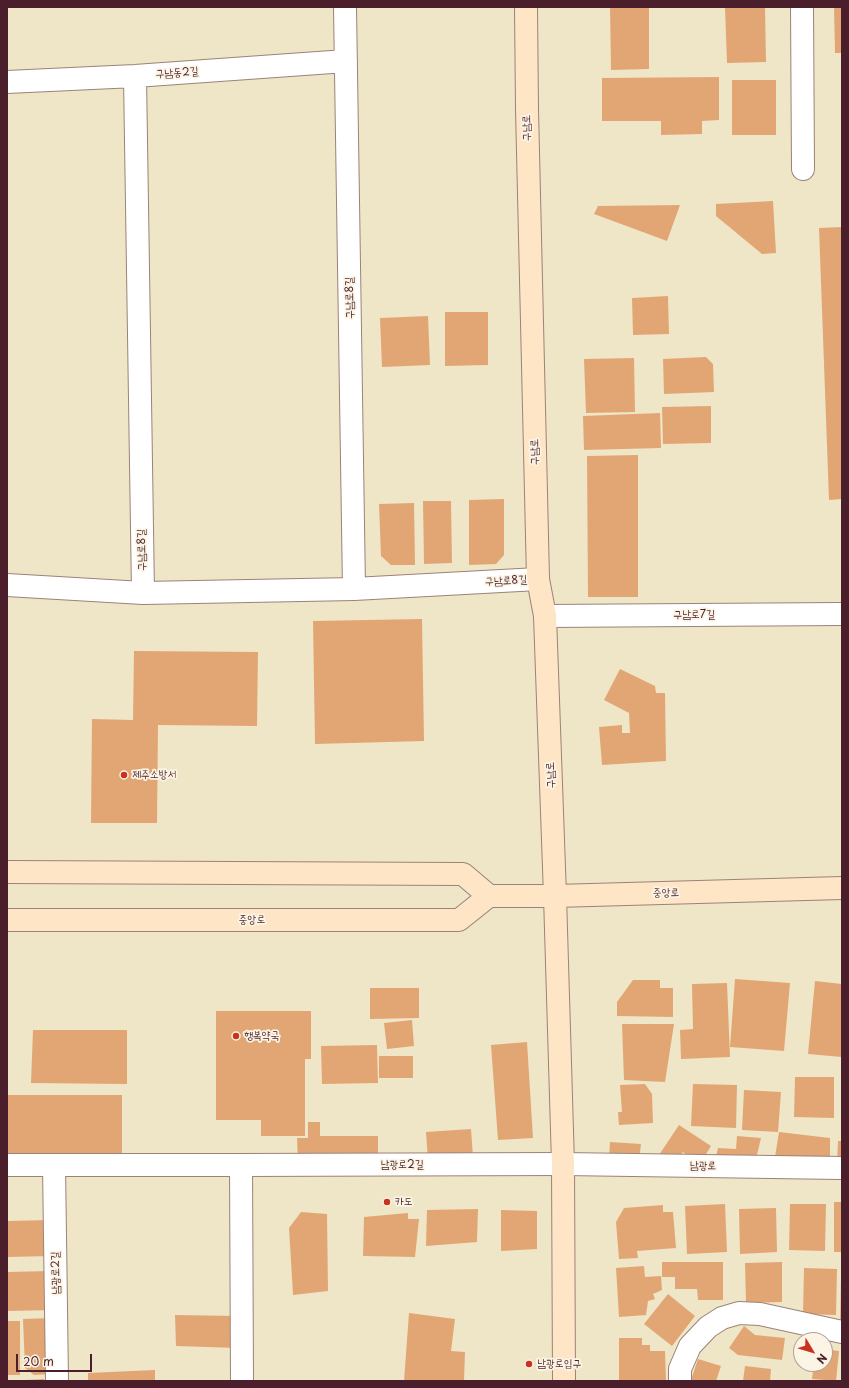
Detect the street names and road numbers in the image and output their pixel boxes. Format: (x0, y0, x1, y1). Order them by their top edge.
street label: 구남동2길 (155, 65, 199, 81)
street label: 구남로 (520, 115, 534, 141)
street label: 구남로8길 (343, 277, 357, 319)
street label: 구남로 (528, 439, 542, 465)
street label: 구남로8길 (135, 529, 149, 571)
street label: 구남로8길 (485, 573, 527, 589)
street label: 구남로7길 (673, 608, 715, 622)
street label: 구남로 (544, 762, 558, 788)
street label: 중앙로 (653, 886, 679, 900)
street label: 중앙로 (239, 913, 265, 927)
street label: 남광로2길 (380, 1158, 424, 1172)
street label: 남광로 (690, 1159, 716, 1173)
street label: 남광로2길 (49, 1251, 63, 1295)

